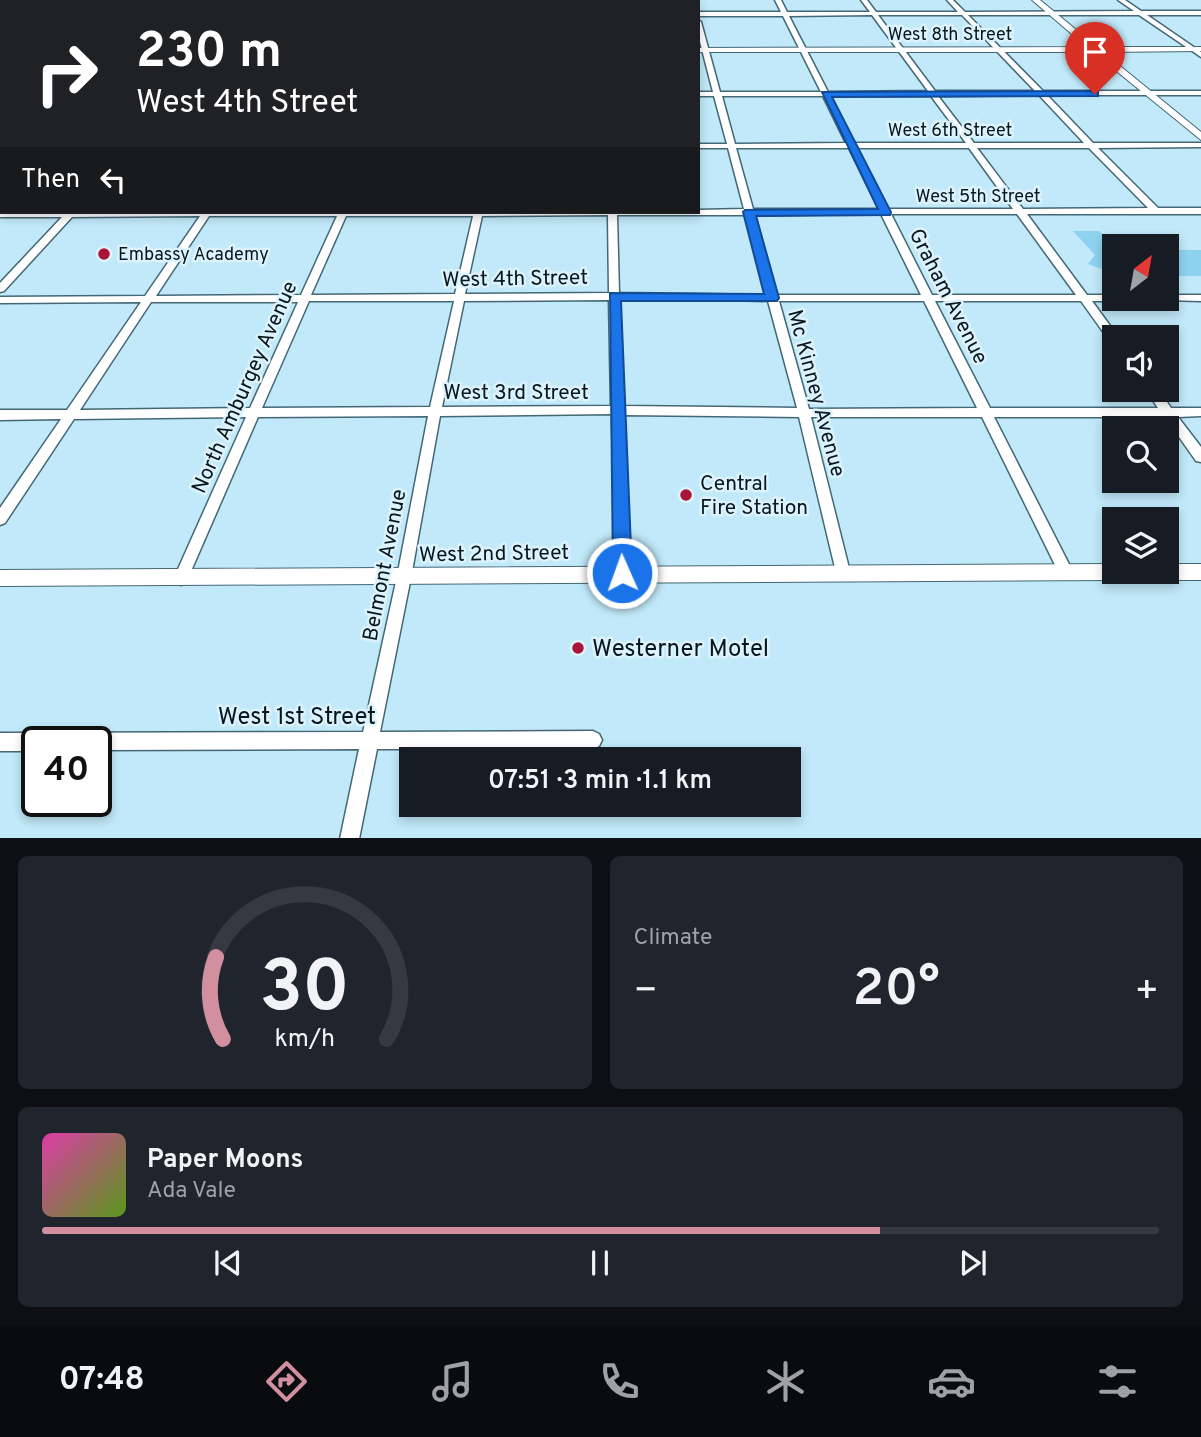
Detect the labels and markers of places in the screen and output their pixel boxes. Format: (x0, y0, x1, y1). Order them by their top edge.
pin (1065, 22, 1125, 94)
place label: Embassy Academy (118, 244, 269, 267)
marker: Embassy Academy (96, 246, 112, 262)
place label: Central Fire Station (700, 471, 808, 522)
marker: Central Fire Station (678, 487, 694, 503)
place label: Westerner Motel (592, 635, 769, 665)
marker: Westerner Motel (570, 640, 586, 656)

